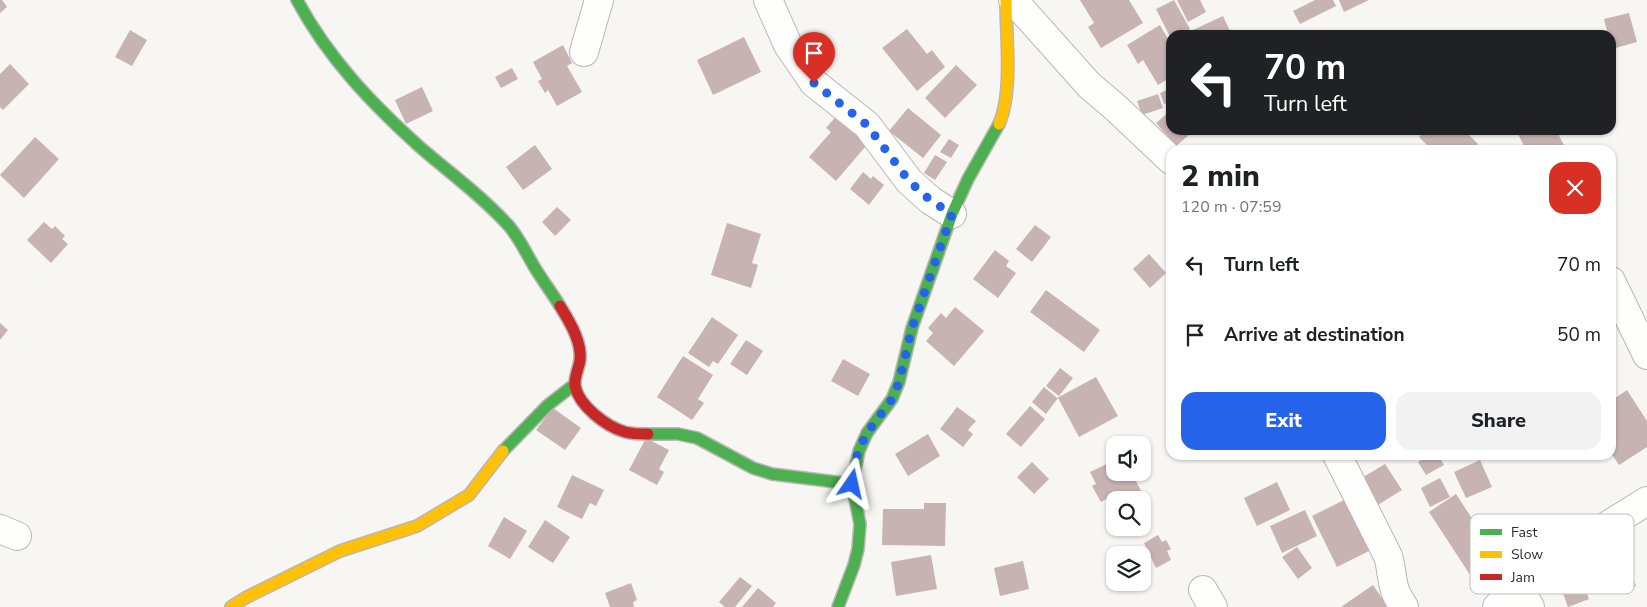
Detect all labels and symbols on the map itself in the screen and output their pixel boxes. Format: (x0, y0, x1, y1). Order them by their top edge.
pin (793, 32, 835, 83)
position arrow (825, 457, 877, 509)
legend (1470, 514, 1634, 594)
text: Fast (1511, 523, 1537, 542)
text: Slow (1511, 545, 1543, 564)
text: Jam (1510, 568, 1535, 587)

